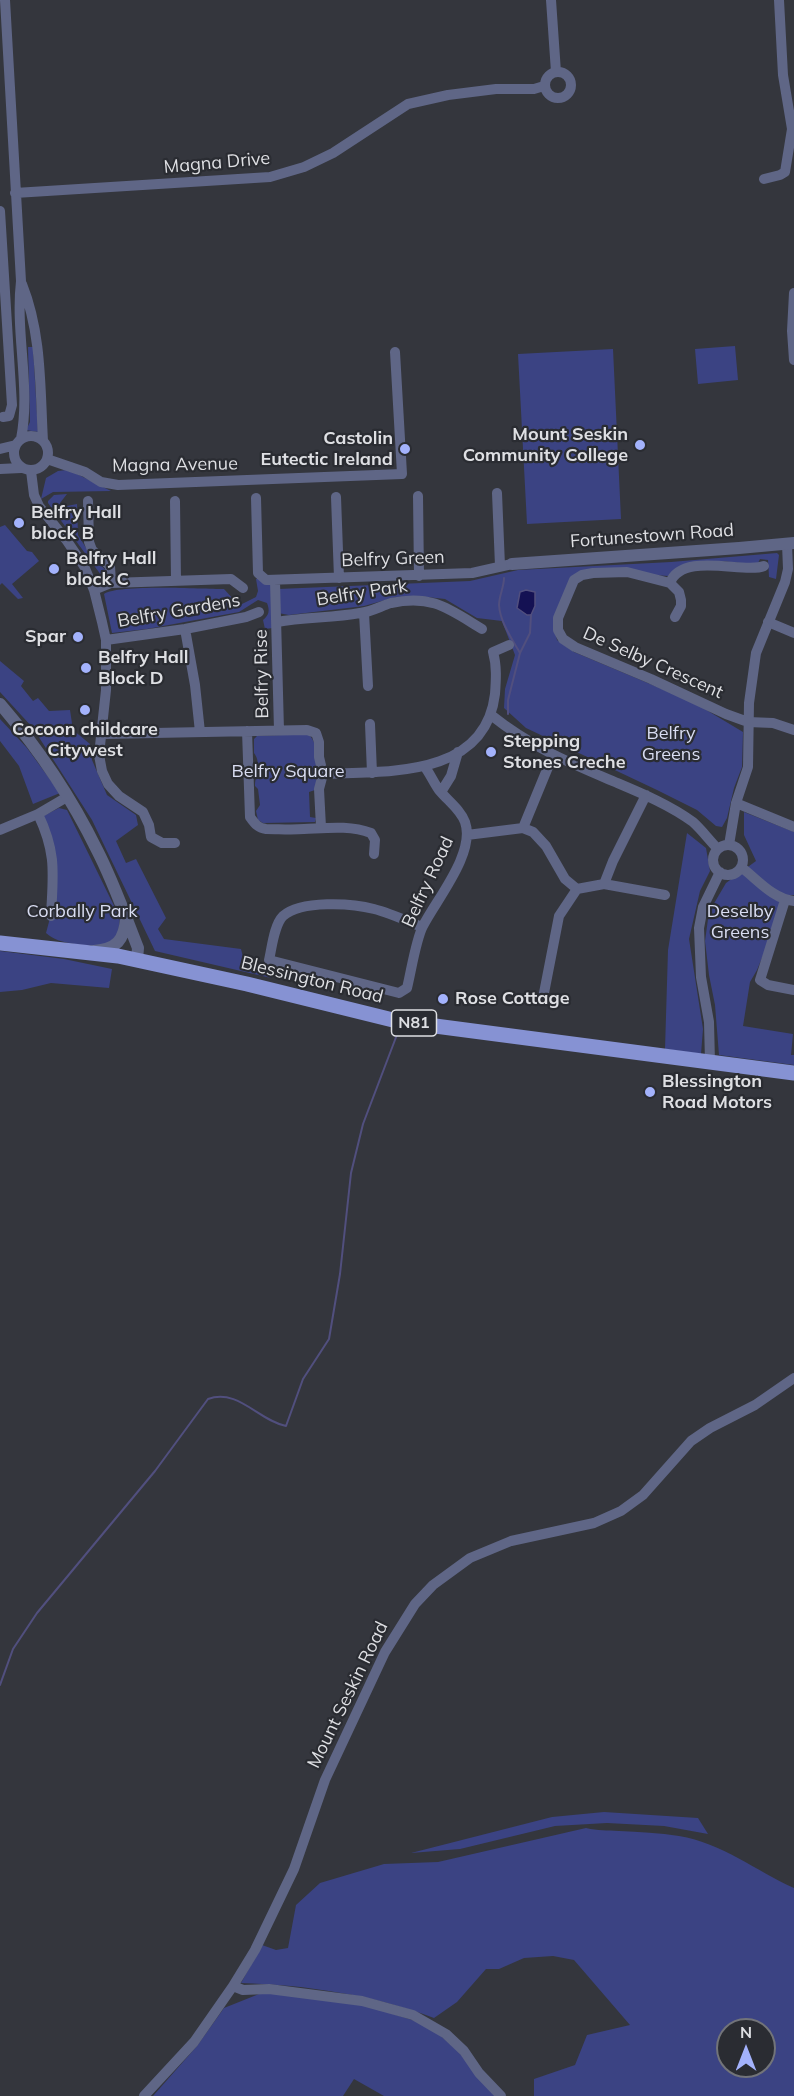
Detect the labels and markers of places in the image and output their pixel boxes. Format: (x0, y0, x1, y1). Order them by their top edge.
place label: Mount Seskin Community College (463, 424, 628, 466)
place label: Castolin Eutectic Ireland (261, 428, 393, 470)
marker: Mount Seskin Community College (633, 438, 647, 452)
marker: Castolin Eutectic Ireland (398, 442, 412, 456)
place label: Belfry Hall block B (31, 502, 121, 544)
marker: Belfry Hall block B (12, 516, 26, 530)
place label: Belfry Hall block C (66, 548, 156, 590)
marker: Belfry Hall block C (47, 562, 61, 576)
place label: Spar (25, 626, 66, 648)
marker: Spar (71, 630, 85, 644)
place label: Belfry Hall Block D (98, 647, 188, 690)
marker: Belfry Hall Block D (79, 661, 93, 675)
marker: Cocoon childcare Citywest (78, 703, 92, 717)
place label: Cocoon childcare Citywest (12, 719, 158, 762)
place label: Stepping Stones Creche (503, 731, 625, 774)
marker: Stepping Stones Creche (484, 745, 498, 759)
place label: Rose Cottage (455, 988, 569, 1010)
marker: Rose Cottage (436, 992, 450, 1006)
place label: Blessington Road Motors (662, 1071, 772, 1114)
marker: Blessington Road Motors (643, 1085, 657, 1099)

